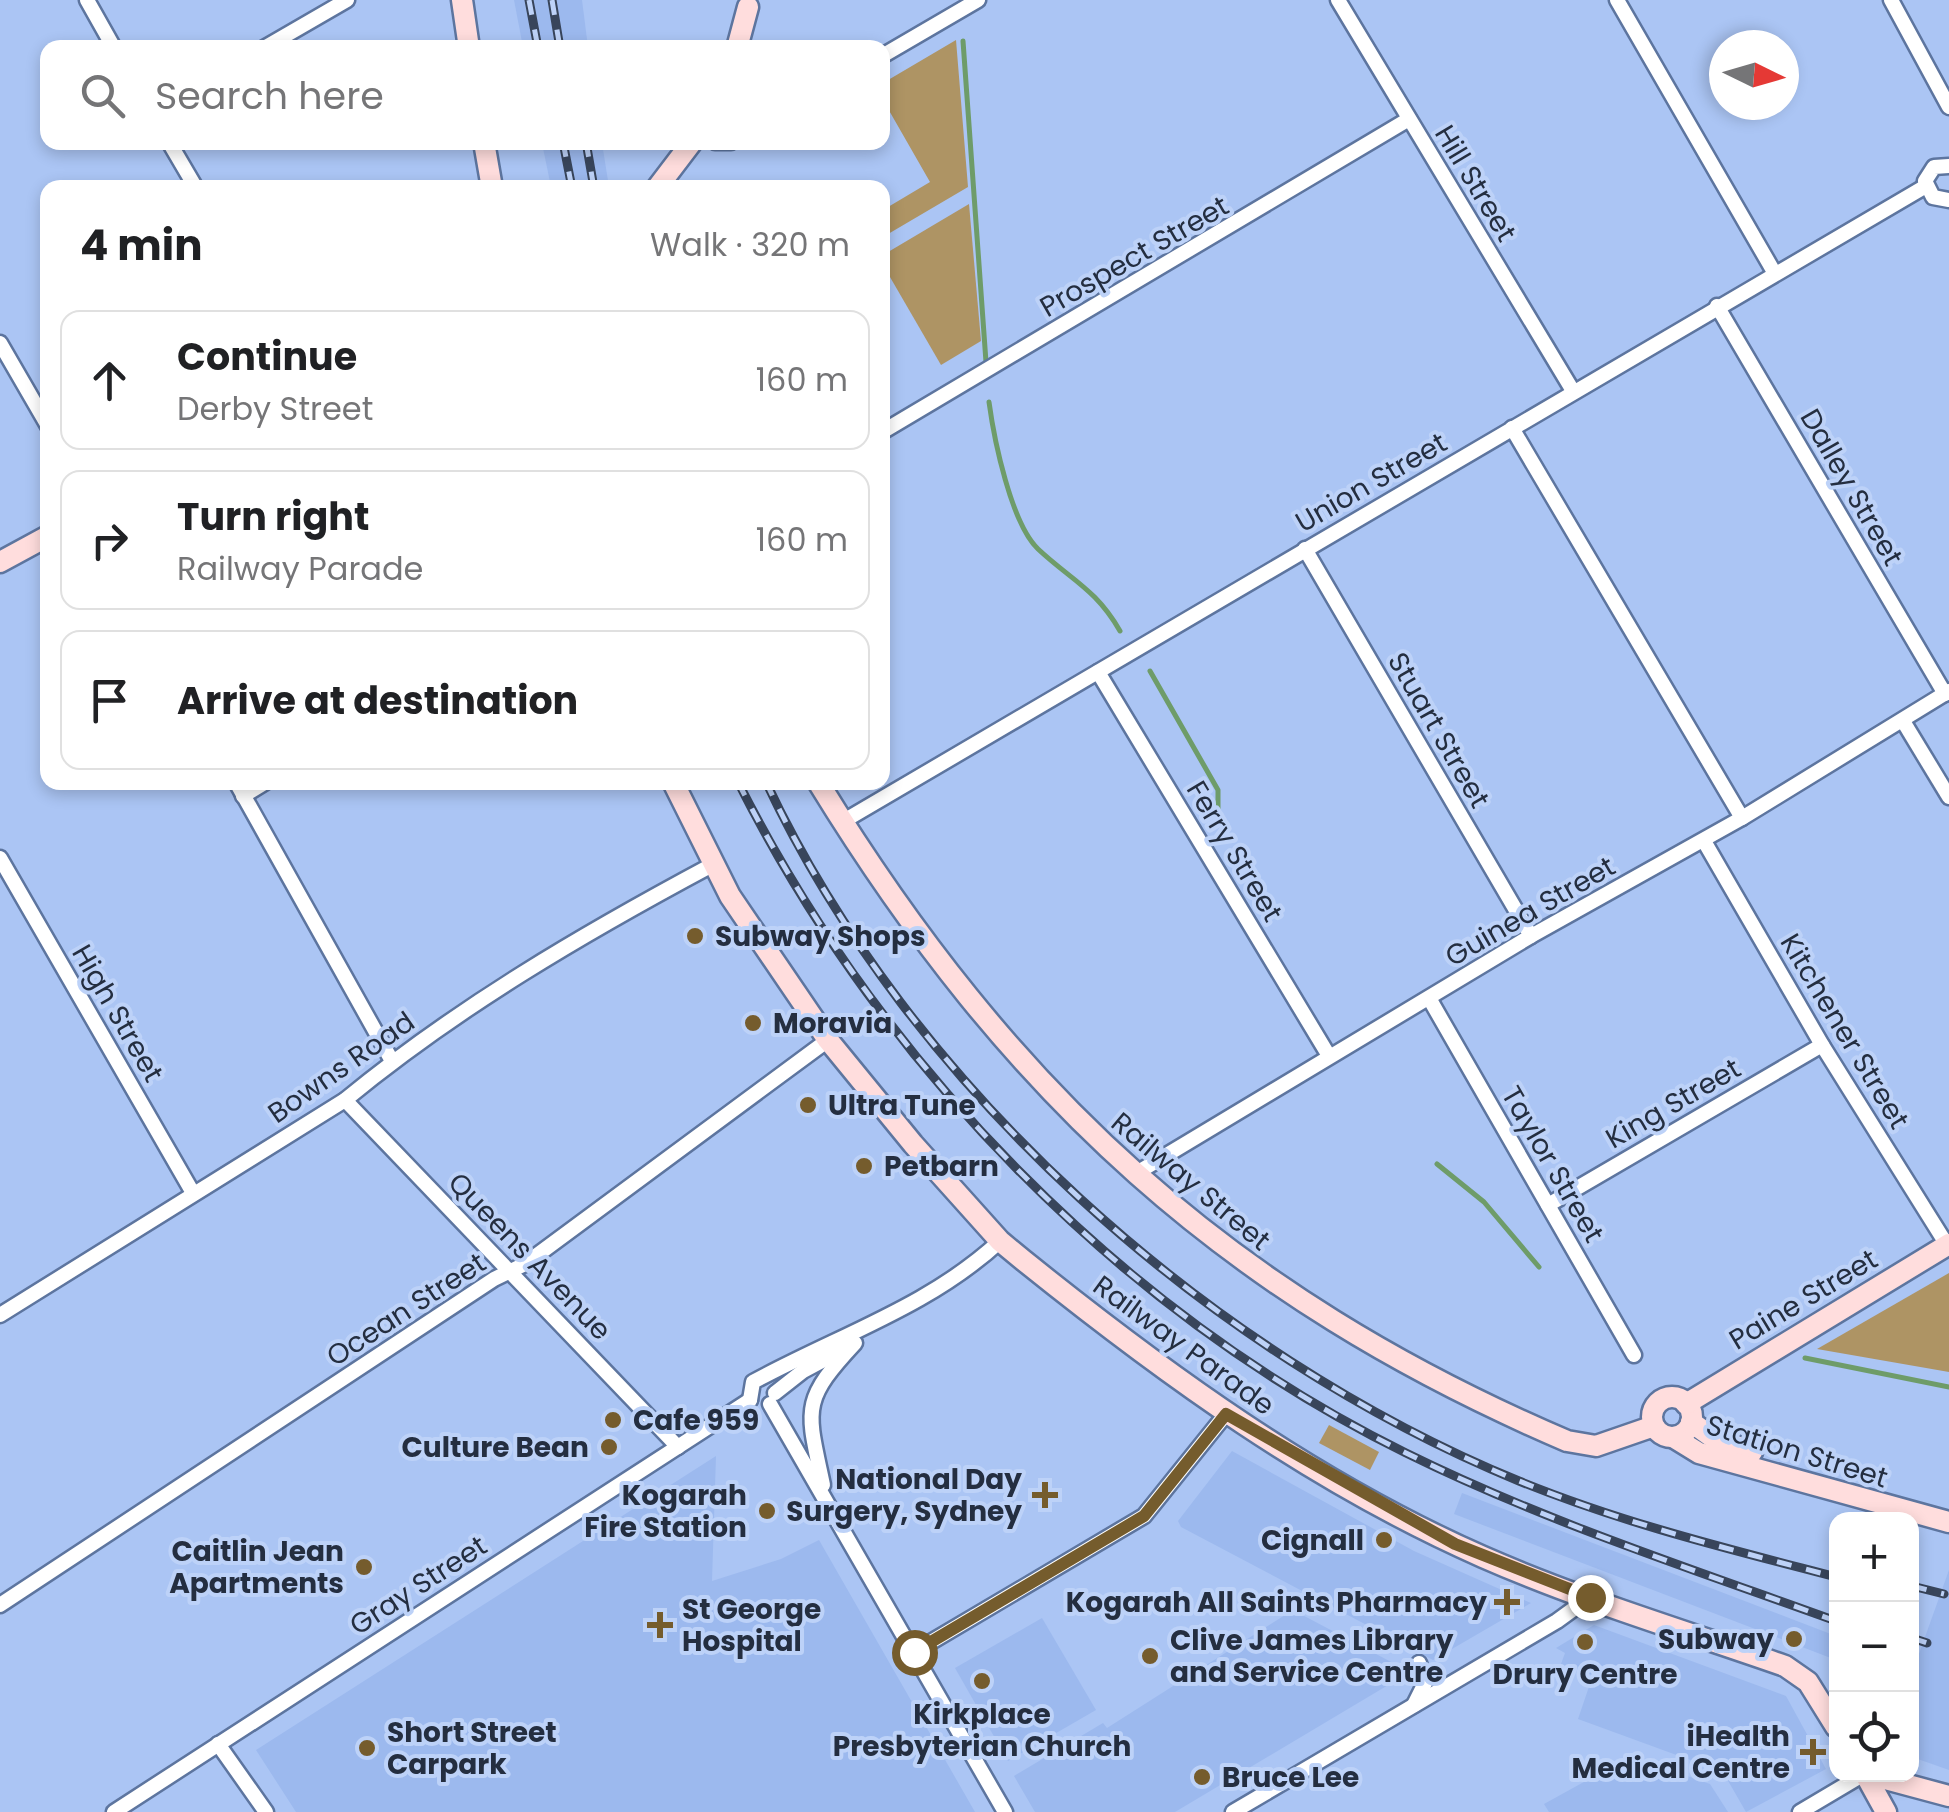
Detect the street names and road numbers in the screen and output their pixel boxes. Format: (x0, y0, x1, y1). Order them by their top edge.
street label: Hill Street (1426, 118, 1526, 249)
street label: Prospect Street (1033, 187, 1236, 326)
street label: Dalley Street (1791, 402, 1912, 573)
street label: Union Street (1288, 423, 1454, 542)
street label: Stuart Street (1378, 645, 1499, 815)
street label: Ferry Street (1177, 774, 1292, 929)
street label: Guinea Street (1438, 847, 1622, 976)
street label: Kitchener Street (1771, 926, 1918, 1136)
street label: High Street (63, 937, 173, 1089)
street label: Bowns Road (260, 1002, 422, 1132)
street label: King Street (1599, 1049, 1748, 1158)
street label: Taylor Street (1492, 1079, 1613, 1250)
street label: Railway Street (1103, 1103, 1279, 1260)
street label: Queens Avenue (439, 1164, 620, 1349)
street label: Paine Street (1722, 1240, 1885, 1359)
street label: Ocean Street (319, 1243, 494, 1376)
street label: Railway Parade (1085, 1266, 1282, 1425)
street label: Station Street (1701, 1405, 1892, 1498)
street label: Gray Street (342, 1526, 494, 1644)

